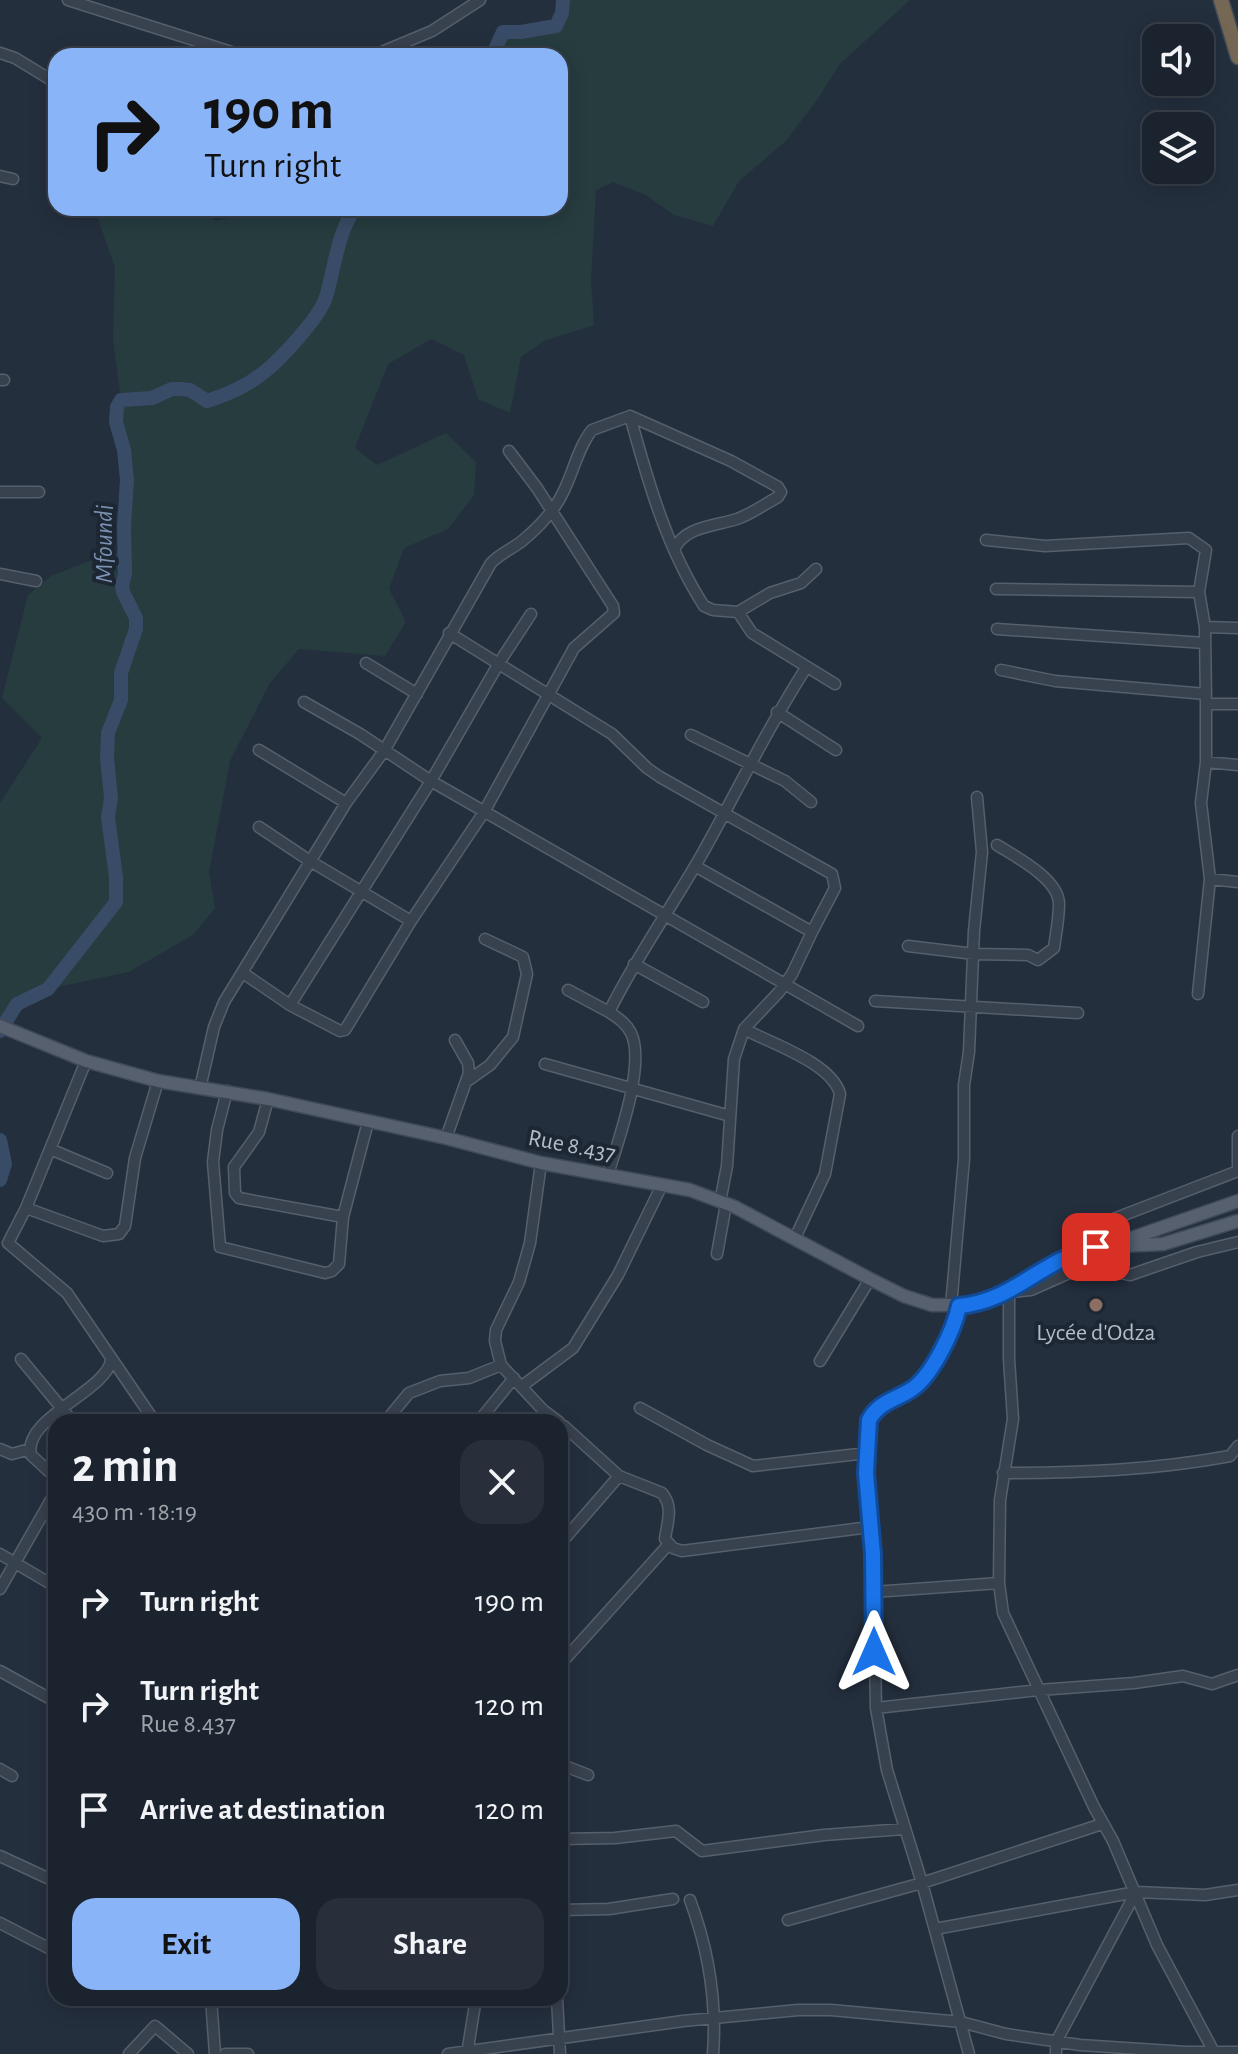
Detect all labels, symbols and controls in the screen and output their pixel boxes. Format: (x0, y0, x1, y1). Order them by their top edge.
map controls (1142, 24, 1214, 184)
button: sound (1142, 24, 1214, 96)
icon: right (72, 80, 176, 184)
text: 190 m (204, 83, 334, 139)
button: layers (1142, 112, 1214, 184)
text: Turn right (204, 148, 341, 184)
water label: Mfoundi (91, 504, 117, 583)
street label: Rue 8.437 (526, 1126, 617, 1166)
pin (1062, 1213, 1130, 1281)
icon: arrive (1074, 1225, 1118, 1269)
marker: Lycée d'Odza (1087, 1296, 1105, 1314)
place label: Lycée d'Odza (1036, 1321, 1156, 1345)
button: close (460, 1440, 544, 1524)
text: 2 min (72, 1443, 179, 1491)
text: 430 m · 18:19 (72, 1499, 197, 1525)
icon: right (72, 1580, 116, 1624)
text: Turn right (140, 1587, 259, 1617)
text: 190 m (475, 1587, 544, 1617)
position arrow (832, 1610, 916, 1694)
text: Turn right (140, 1676, 259, 1706)
icon: right (72, 1684, 116, 1728)
text: 120 m (475, 1691, 544, 1721)
text: Rue 8.437 (140, 1711, 236, 1737)
icon: arrive (72, 1788, 116, 1832)
text: Arrive at destination (140, 1795, 386, 1825)
text: 120 m (475, 1795, 544, 1825)
button: Exit (72, 1898, 300, 1990)
button: Share (316, 1898, 544, 1990)

